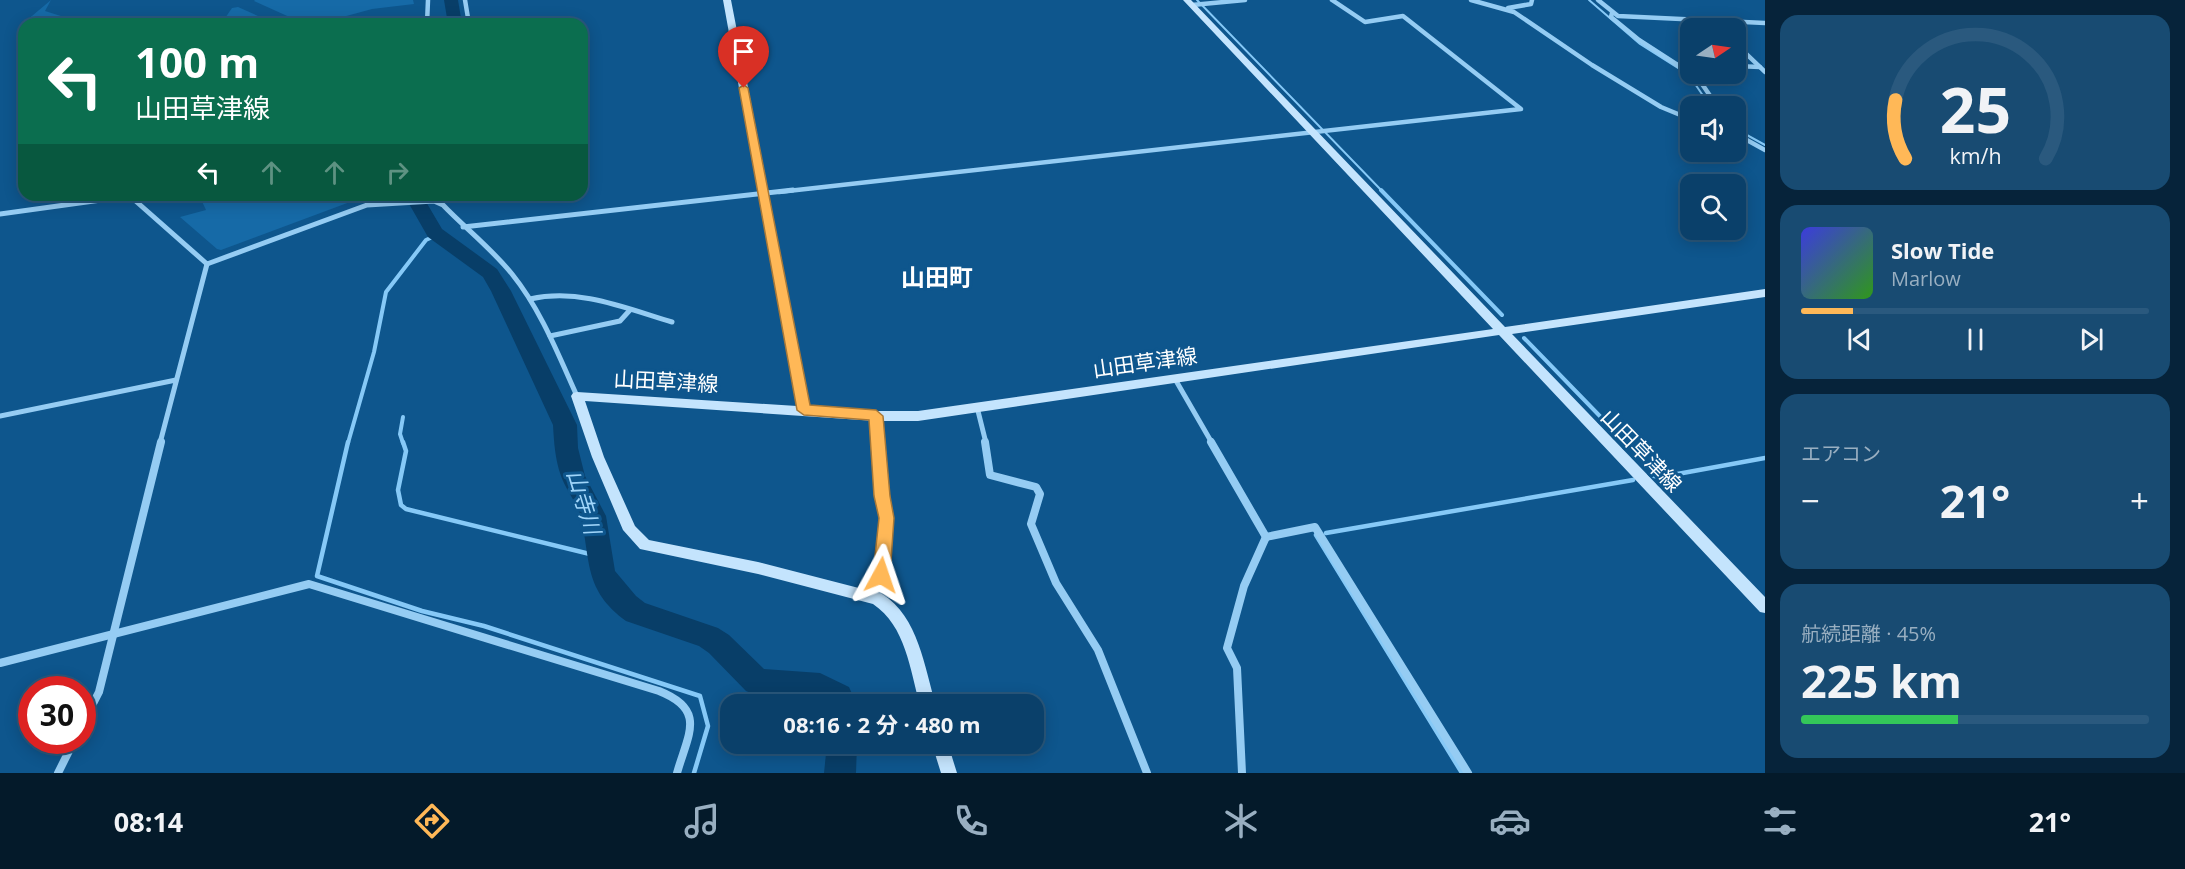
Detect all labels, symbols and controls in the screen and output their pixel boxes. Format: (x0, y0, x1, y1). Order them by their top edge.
north arrow (1680, 18, 1746, 84)
map controls (1680, 18, 1746, 240)
pin (718, 26, 769, 88)
text: 100 m (135, 33, 259, 90)
icon: arrive (727, 35, 760, 68)
icon: left (36, 42, 114, 120)
text: 25 (1939, 66, 2011, 151)
text: 山田草津線 (135, 89, 270, 126)
button: sound (1680, 96, 1746, 162)
text: km/h (1949, 142, 2001, 171)
icon: left (192, 156, 225, 189)
icon: ahead (255, 156, 288, 189)
icon: ahead (318, 156, 351, 189)
icon: right (381, 156, 414, 189)
button: search (1680, 174, 1746, 240)
text: Slow Tide (1891, 235, 1994, 265)
district label: 山田町 (901, 260, 973, 293)
text: Marlow (1891, 265, 1961, 292)
icon: previous (1843, 323, 1876, 356)
icon: pause (1959, 323, 1992, 356)
icon: next (2075, 323, 2108, 356)
street label: 山田草津線 (1091, 341, 1199, 383)
street label: 山田草津線 (613, 364, 719, 398)
street label: 山田草津線 (1595, 403, 1688, 498)
text: エアコン (1801, 440, 1881, 467)
water label: 山寺川 (561, 466, 610, 540)
text: 21° (1940, 470, 2010, 531)
text: − (1801, 478, 1820, 523)
text: + (2130, 478, 2149, 523)
position arrow (849, 543, 913, 607)
text: 航続距離 · 45% (1801, 620, 1936, 647)
text: 225 km (1801, 650, 1962, 711)
speed limit sign: 30 (18, 676, 96, 754)
text: 08:16 · 2 分 · 480 m (783, 709, 981, 739)
icon: directions (411, 800, 453, 842)
icon: music (681, 800, 723, 842)
icon: phone (950, 800, 992, 842)
icon: climate (1220, 800, 1262, 842)
icon: car (1489, 800, 1531, 842)
icon: filters (1759, 800, 1801, 842)
text: 08:14 (114, 803, 183, 840)
text: 21° (2029, 803, 2071, 840)

